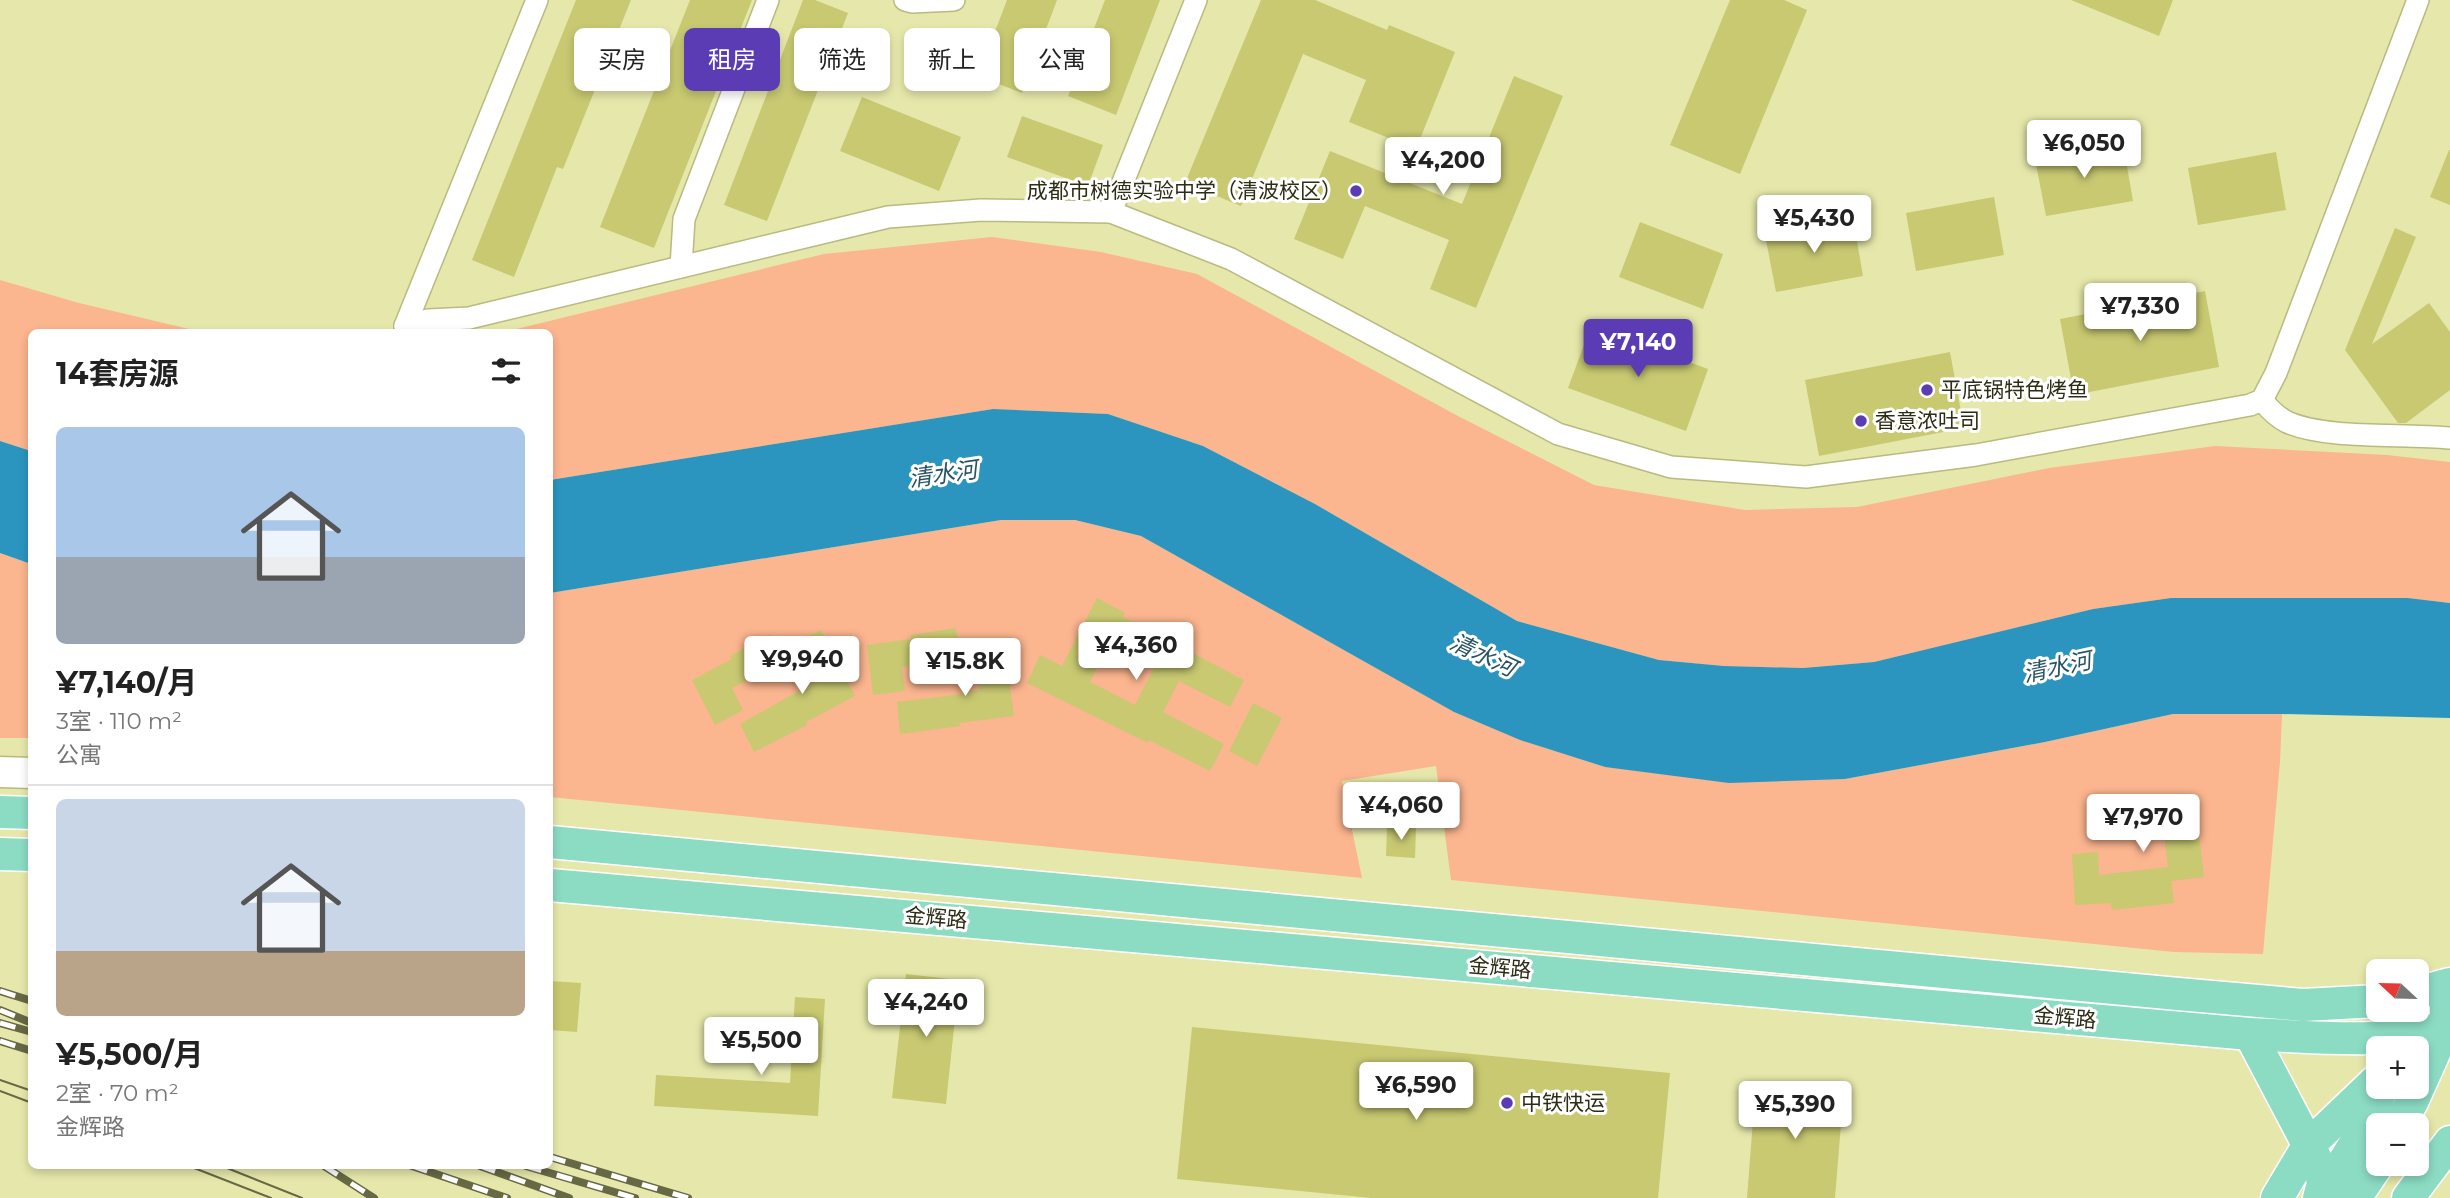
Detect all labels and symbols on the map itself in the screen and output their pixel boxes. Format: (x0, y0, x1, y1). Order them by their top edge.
pin: ¥6,050 (2027, 120, 2141, 180)
pin: ¥4,200 (1386, 138, 1500, 197)
place label: 成都市树德实验中学（清波校区） (1027, 178, 1342, 203)
marker: 成都市树德实验中学（清波校区） (1348, 183, 1364, 199)
pin: ¥5,430 (1757, 196, 1871, 255)
pin: ¥7,330 (2083, 284, 2197, 343)
pin: ¥7,140 (1581, 320, 1695, 379)
place label: 平底锅特色烤鱼 (1941, 377, 2088, 402)
marker: 平底锅特色烤鱼 (1919, 382, 1935, 398)
place label: 香意浓吐司 (1875, 408, 1980, 433)
marker: 香意浓吐司 (1853, 413, 1869, 429)
water label: 清水河 (907, 455, 983, 493)
pin: ¥4,360 (1079, 622, 1193, 682)
water label: 清水河 (1446, 628, 1524, 684)
pin: ¥9,940 (745, 636, 859, 696)
pin: ¥15.8K (908, 638, 1022, 698)
water label: 清水河 (2020, 645, 2098, 688)
pin: ¥4,060 (1344, 782, 1458, 842)
pin: ¥7,970 (2086, 794, 2200, 854)
street label: 金辉路 (904, 902, 969, 933)
street label: 金辉路 (1468, 952, 1533, 983)
north arrow (2366, 959, 2429, 1022)
pin: ¥4,240 (869, 979, 983, 1039)
street label: 金辉路 (2033, 1002, 2098, 1033)
pin: ¥5,500 (704, 1018, 818, 1077)
pin: ¥6,590 (1359, 1062, 1473, 1122)
pin: ¥5,390 (1738, 1082, 1852, 1141)
place label: 中铁快运 (1521, 1090, 1605, 1115)
marker: 中铁快运 (1499, 1095, 1515, 1111)

